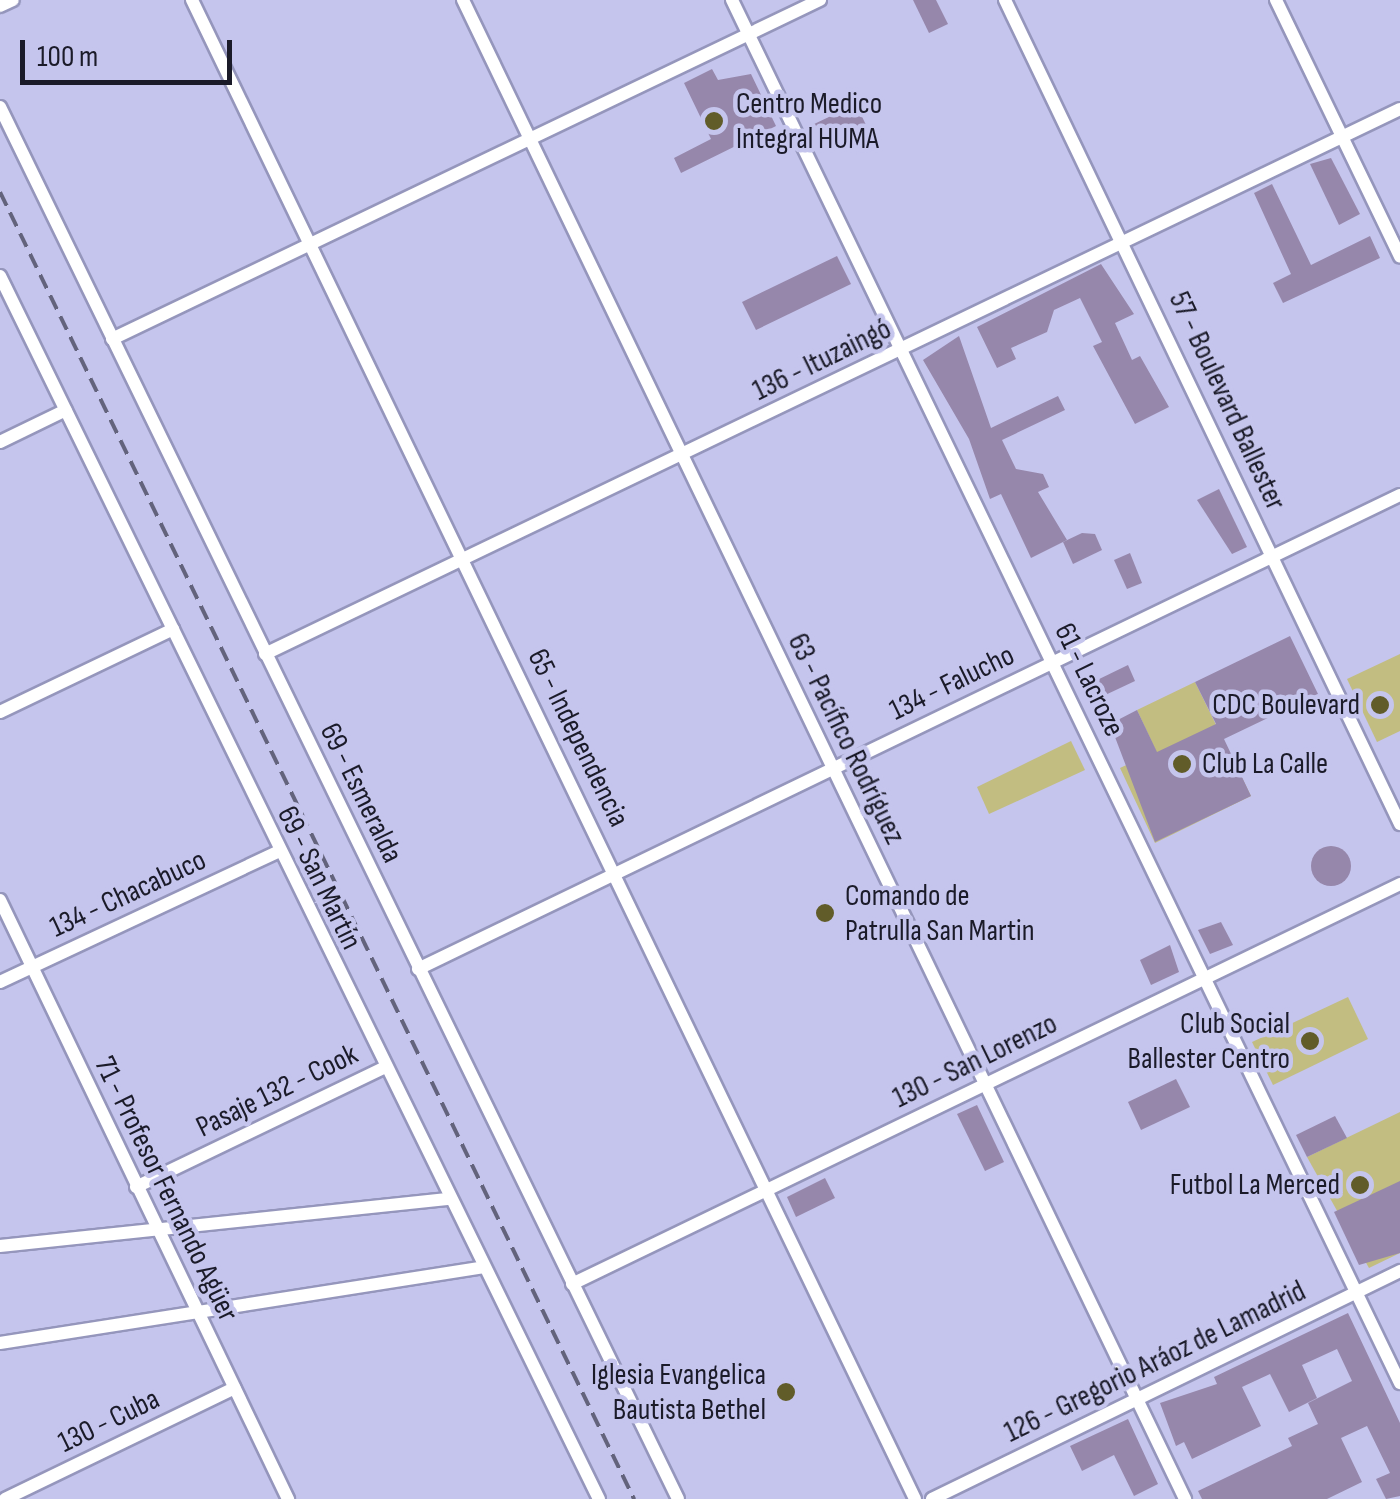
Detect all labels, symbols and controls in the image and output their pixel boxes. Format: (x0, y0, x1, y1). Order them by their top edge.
scale bar (25, 20, 238, 82)
text: 100 m (37, 39, 98, 75)
place label: Centro Medico Integral HUMA (736, 86, 882, 156)
marker: Centro Medico Integral HUMA (701, 108, 727, 134)
street label: 57 - Boulevard Ballester (1161, 286, 1293, 516)
street label: 136 - Ituzaingó (747, 311, 897, 409)
street label: 61 - Lacroze (1046, 618, 1132, 742)
street label: 63 - Pacífico Rodríguez (779, 628, 913, 850)
street label: 134 - Falucho (884, 637, 1020, 729)
street label: 65 - Independencia (520, 643, 636, 833)
place label: CDC Boulevard (1212, 687, 1360, 723)
marker: CDC Boulevard (1369, 694, 1391, 716)
street label: 69 - Esmeralda (312, 717, 410, 869)
place label: Club La Calle (1202, 746, 1328, 782)
marker: Club La Calle (1171, 753, 1193, 775)
street label: 69 - San Martín (269, 801, 369, 955)
street label: 134 - Chacabuco (44, 842, 212, 946)
place label: Comando de Patrulla San Martin (845, 878, 1035, 948)
marker: Comando de Patrulla San Martin (814, 902, 836, 924)
street label: 130 - San Lorenzo (887, 1006, 1063, 1116)
place label: Club Social Ballester Centro (1128, 1006, 1290, 1076)
marker: Club Social Ballester Centro (1299, 1030, 1321, 1052)
street label: Pasaje 132 - Cook (191, 1036, 363, 1146)
street label: 71 - Profesor Fernando Agüer (86, 1051, 246, 1327)
place label: Futbol La Merced (1170, 1167, 1340, 1203)
marker: Futbol La Merced (1349, 1174, 1371, 1196)
street label: 126 - Gregorio Aráoz de Lamadrid (998, 1273, 1312, 1451)
place label: Iglesia Evangelica Bautista Bethel (591, 1357, 766, 1428)
street label: 130 - Cuba (53, 1381, 165, 1461)
marker: Iglesia Evangelica Bautista Bethel (775, 1381, 797, 1403)

